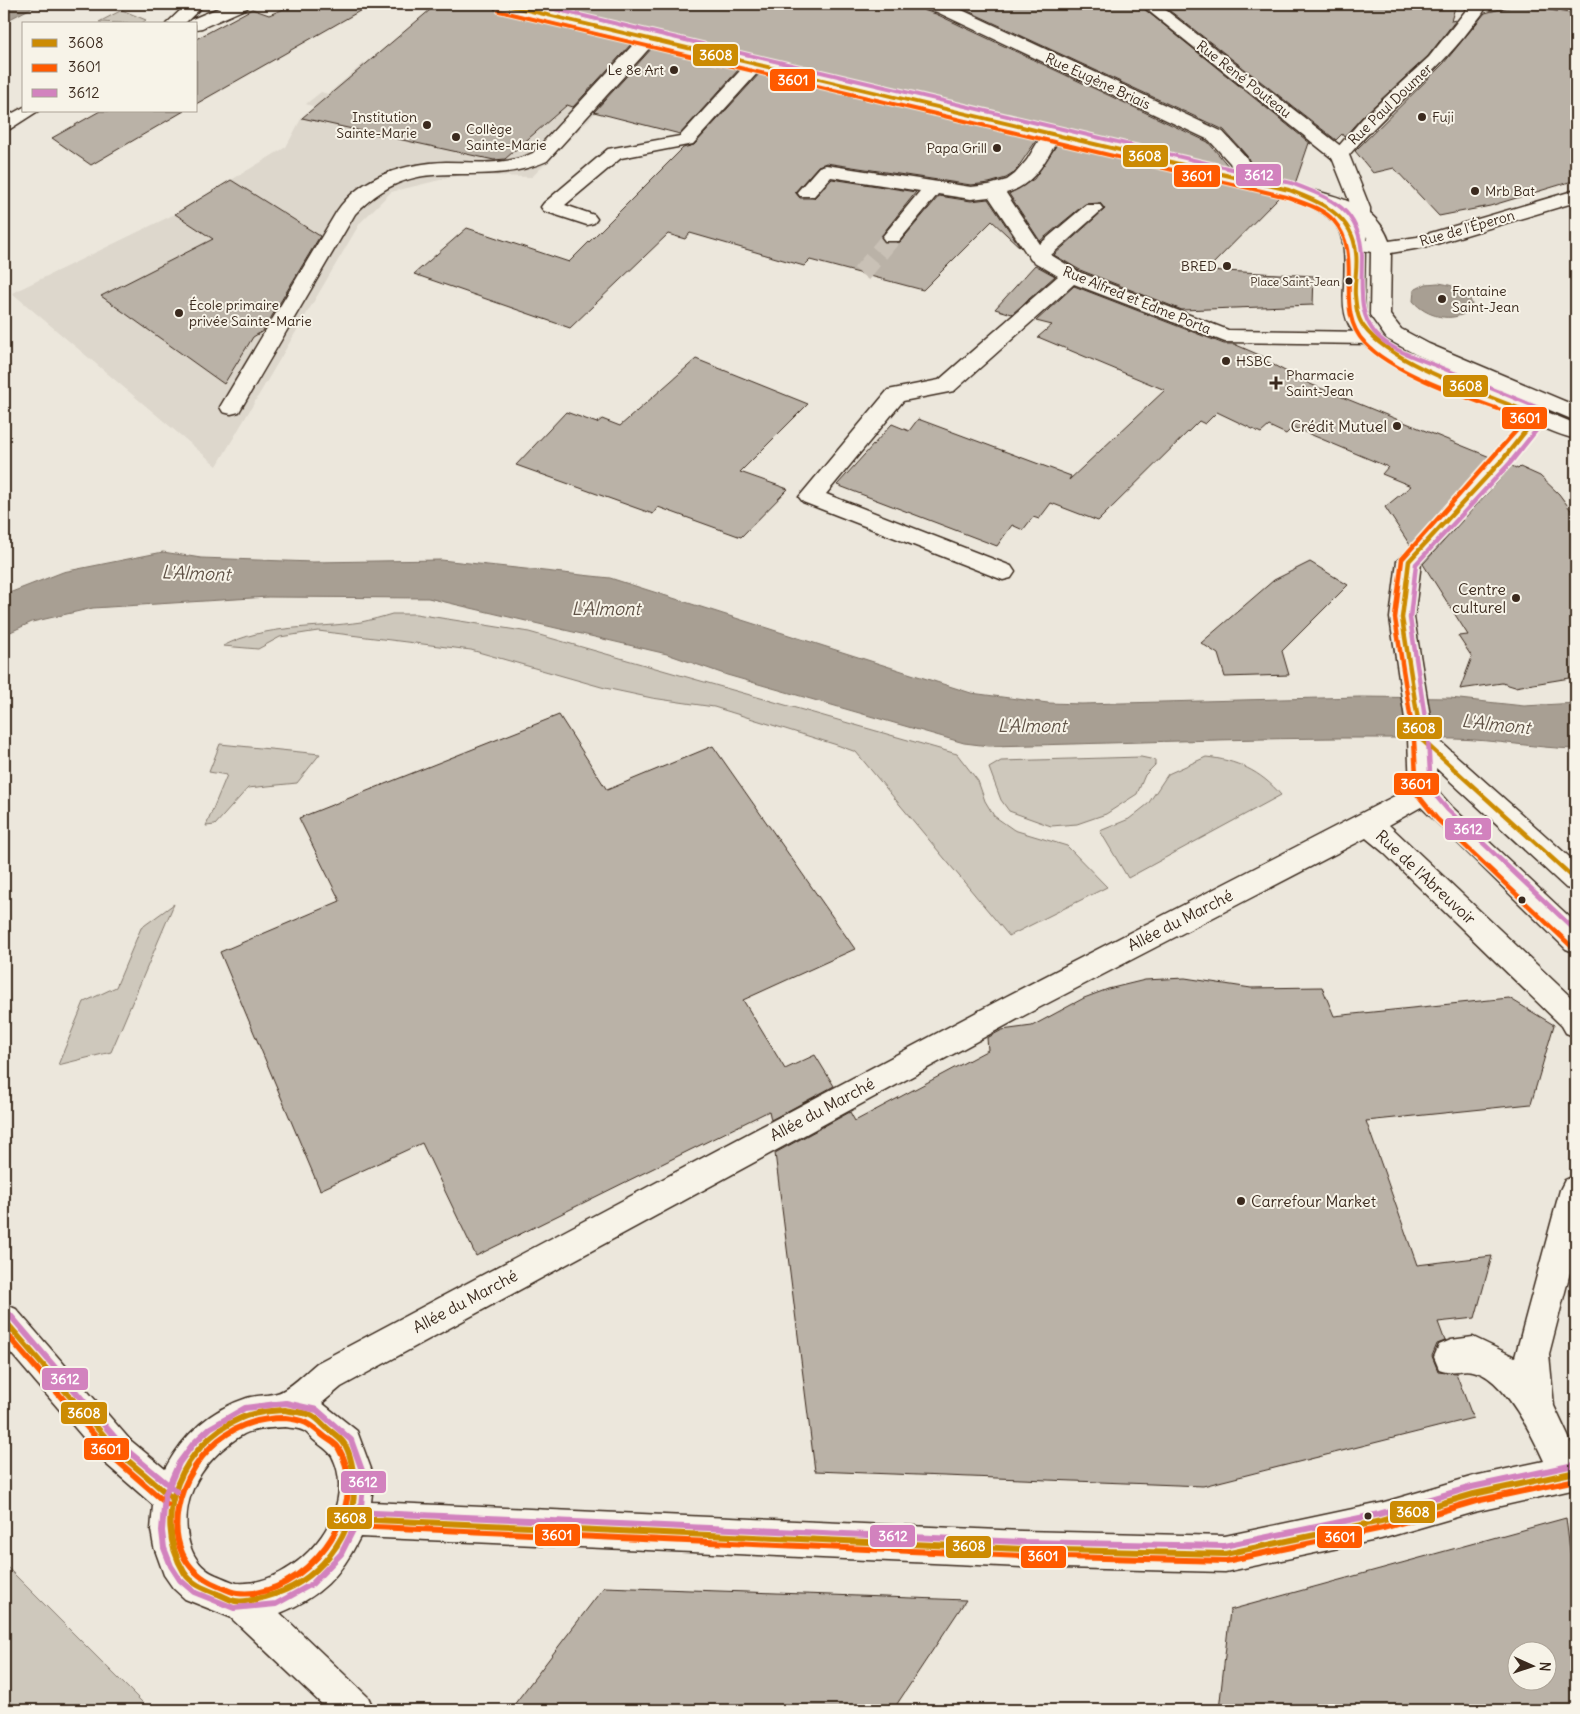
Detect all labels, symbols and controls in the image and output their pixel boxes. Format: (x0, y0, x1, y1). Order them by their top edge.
legend (22, 22, 198, 112)
text: 3608 (68, 33, 104, 52)
street label: Rue René Pouteau (1193, 36, 1295, 122)
line badge: 3608 (692, 43, 739, 67)
text: 3608 (699, 46, 733, 64)
street label: Rue Eugène Briais (1043, 49, 1153, 113)
text: 3601 (68, 57, 101, 76)
street label: Rue Paul Doumer (1344, 59, 1436, 149)
place label: Le 8e Art (608, 61, 664, 79)
marker: Le 8e Art (668, 64, 680, 76)
line badge: 3601 (769, 68, 816, 92)
text: 3601 (778, 71, 808, 89)
text: 3612 (68, 83, 99, 102)
place label: Institution Sainte-Marie (336, 108, 417, 142)
place label: Fuji (1432, 108, 1454, 126)
marker: Fuji (1416, 111, 1428, 123)
marker: Institution Sainte-Marie (421, 119, 433, 131)
place label: Collège Sainte-Marie (466, 120, 547, 154)
marker: Collège Sainte-Marie (450, 131, 462, 143)
place label: Papa Grill (926, 139, 987, 157)
marker: Papa Grill (991, 142, 1003, 154)
line badge: 3608 (1122, 144, 1169, 168)
text: 3608 (1128, 147, 1162, 165)
line badge: 3612 (1235, 163, 1282, 187)
line badge: 3601 (1173, 164, 1221, 188)
text: 3612 (1244, 166, 1274, 184)
text: 3601 (1182, 167, 1212, 185)
place label: Mrb Bat (1485, 182, 1535, 200)
marker: Mrb Bat (1469, 185, 1481, 197)
street label: Rue de l'Éperon (1417, 206, 1517, 250)
place label: BRED (1181, 257, 1217, 275)
marker: BRED (1221, 260, 1233, 272)
street label: Rue Alfred et Edme Porta (1060, 262, 1214, 338)
place label: Place Saint-Jean (1250, 274, 1340, 289)
marker: Place Saint-Jean (1344, 276, 1354, 286)
place label: Fontaine Saint-Jean (1452, 282, 1519, 316)
marker: Fontaine Saint-Jean (1436, 293, 1448, 305)
place label: École primaire privée Sainte-Marie (189, 296, 312, 330)
marker: École primaire privée Sainte-Marie (173, 307, 185, 319)
place label: HSBC (1236, 352, 1272, 370)
marker: HSBC (1220, 355, 1232, 367)
place label: Pharmacie Saint-Jean (1286, 366, 1354, 400)
line badge: 3608 (1442, 374, 1489, 398)
marker: Pharmacie Saint-Jean (1270, 377, 1282, 389)
text: 3608 (1449, 377, 1483, 395)
line badge: 3601 (1501, 406, 1548, 430)
text: 3601 (1510, 409, 1540, 427)
place label: Crédit Mutuel (1291, 416, 1387, 436)
marker: Crédit Mutuel (1391, 420, 1403, 432)
water label: L'Almont (161, 560, 233, 586)
place label: Centre culturel (1452, 579, 1506, 617)
marker: Centre culturel (1510, 592, 1522, 604)
water label: L'Almont (572, 597, 642, 620)
water label: L'Almont (1461, 709, 1533, 739)
water label: L'Almont (998, 714, 1068, 737)
line badge: 3608 (1396, 716, 1443, 740)
text: 3608 (1402, 719, 1436, 737)
line badge: 3601 (1393, 772, 1440, 796)
text: 3601 (1401, 775, 1431, 793)
line badge: 3612 (1444, 817, 1492, 841)
text: 3612 (1453, 820, 1483, 838)
street label: Rue de l'Abreuvoir (1372, 826, 1481, 929)
street label: Allée du Marché (1124, 885, 1236, 955)
unlabelled marker (1517, 895, 1527, 905)
street label: Allée du Marché (766, 1073, 878, 1145)
place label: Carrefour Market (1251, 1191, 1377, 1211)
marker: Carrefour Market (1235, 1195, 1247, 1207)
street label: Allée du Marché (409, 1265, 521, 1337)
line badge: 3612 (41, 1367, 89, 1391)
text: 3612 (50, 1370, 80, 1388)
line badge: 3608 (60, 1401, 108, 1425)
text: 3608 (67, 1404, 101, 1422)
line badge: 3601 (83, 1437, 130, 1461)
text: 3601 (91, 1440, 121, 1458)
line badge: 3612 (340, 1470, 387, 1494)
text: 3612 (348, 1473, 378, 1491)
line badge: 3608 (1389, 1500, 1436, 1524)
text: 3608 (1396, 1503, 1430, 1521)
line badge: 3608 (326, 1506, 373, 1530)
text: 3608 (333, 1509, 367, 1527)
unlabelled marker (1363, 1511, 1373, 1521)
line badge: 3601 (534, 1523, 581, 1547)
line badge: 3612 (869, 1524, 916, 1548)
line badge: 3601 (1316, 1525, 1363, 1549)
text: 3601 (542, 1526, 572, 1544)
text: 3612 (878, 1527, 908, 1545)
text: 3601 (1325, 1528, 1355, 1546)
line badge: 3608 (945, 1535, 992, 1559)
text: 3608 (952, 1537, 986, 1555)
line badge: 3601 (1020, 1545, 1067, 1569)
text: 3601 (1028, 1547, 1058, 1565)
north arrow (1508, 1642, 1558, 1692)
text: N (1536, 1661, 1554, 1672)

